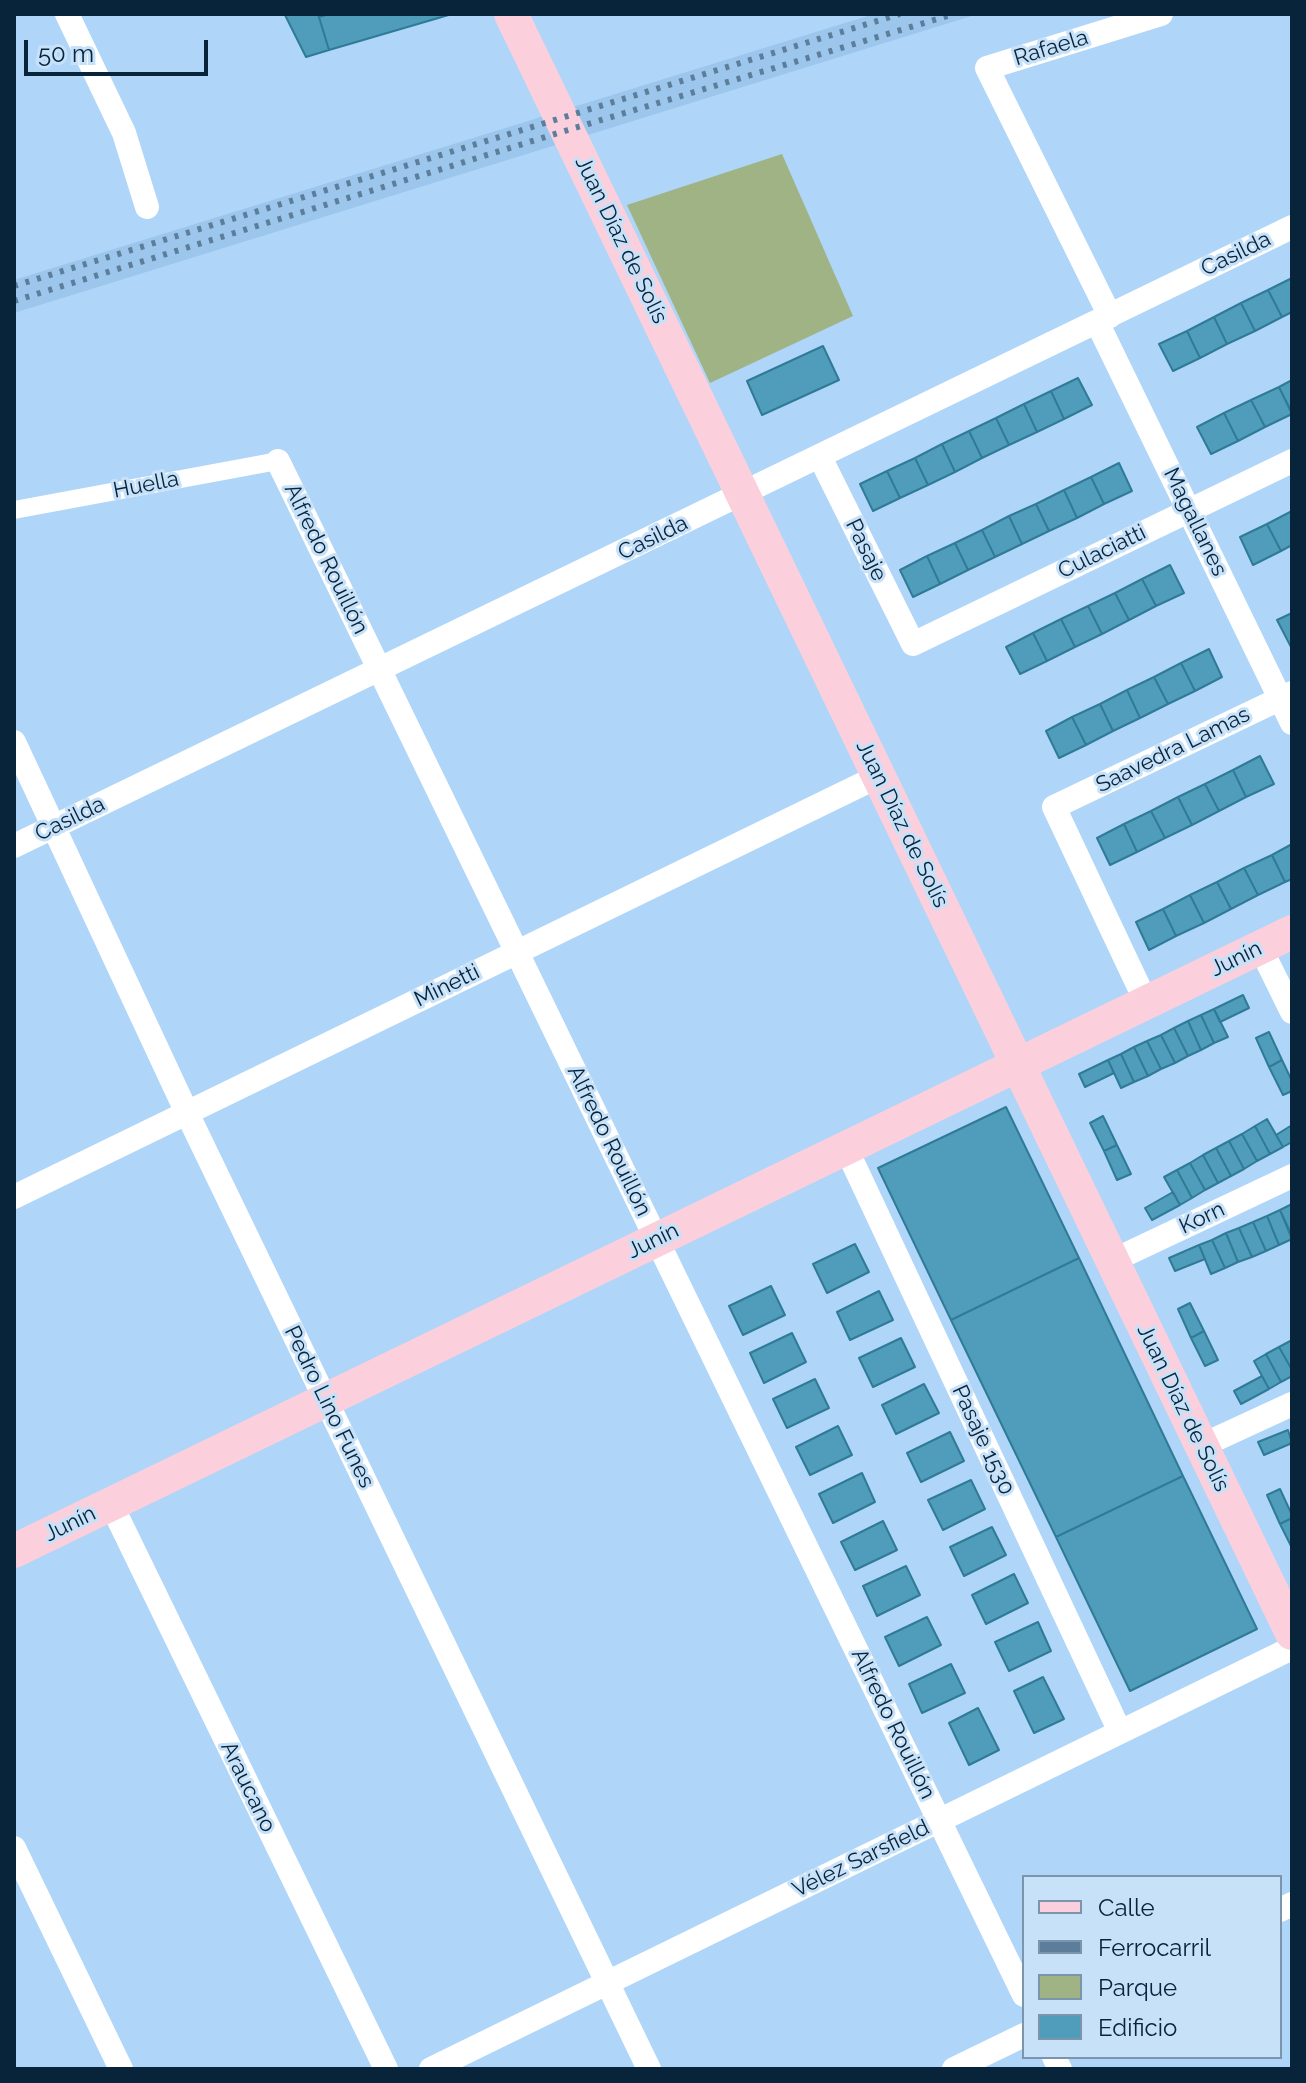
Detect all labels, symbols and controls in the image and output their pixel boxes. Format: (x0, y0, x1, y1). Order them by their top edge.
scale bar (28, 24, 212, 74)
street label: Rafaela (1011, 24, 1091, 72)
text: 50 m (38, 39, 94, 68)
street label: Juan Díaz de Solís (569, 152, 673, 328)
street label: Casilda (1197, 226, 1275, 282)
street label: Magallanes (1157, 464, 1233, 580)
street label: Huella (111, 466, 181, 504)
street label: Alfredo Rouillón (278, 480, 374, 638)
street label: Casilda (614, 510, 692, 566)
street label: Pasaje (840, 515, 892, 585)
street label: Culaciatti (1054, 519, 1150, 585)
street label: Saavedra Lamas (1092, 701, 1254, 799)
street label: Juan Díaz de Solís (850, 736, 954, 912)
street label: Casilda (31, 791, 109, 847)
street label: Junín (1206, 935, 1266, 983)
street label: Minetti (410, 959, 484, 1013)
street label: Alfredo Rouillón (561, 1062, 657, 1220)
street label: Korn (1175, 1196, 1229, 1240)
street label: Junín (623, 1217, 683, 1265)
street label: Juan Díaz de Solís (1131, 1320, 1235, 1496)
street label: Pedro Lino Funes (278, 1322, 380, 1492)
street label: Pasaje 1530 (946, 1381, 1020, 1499)
street label: Junín (40, 1500, 100, 1548)
street label: Alfredo Rouillón (845, 1645, 941, 1803)
street label: Araucano (215, 1737, 281, 1837)
street label: Vélez Sarsfield (788, 1814, 934, 1904)
legend (1022, 1875, 1282, 2059)
text: Calle (1098, 1893, 1155, 1922)
text: Ferrocarril (1098, 1933, 1211, 1962)
text: Parque (1098, 1973, 1177, 2002)
text: Edificio (1098, 2013, 1177, 2042)

